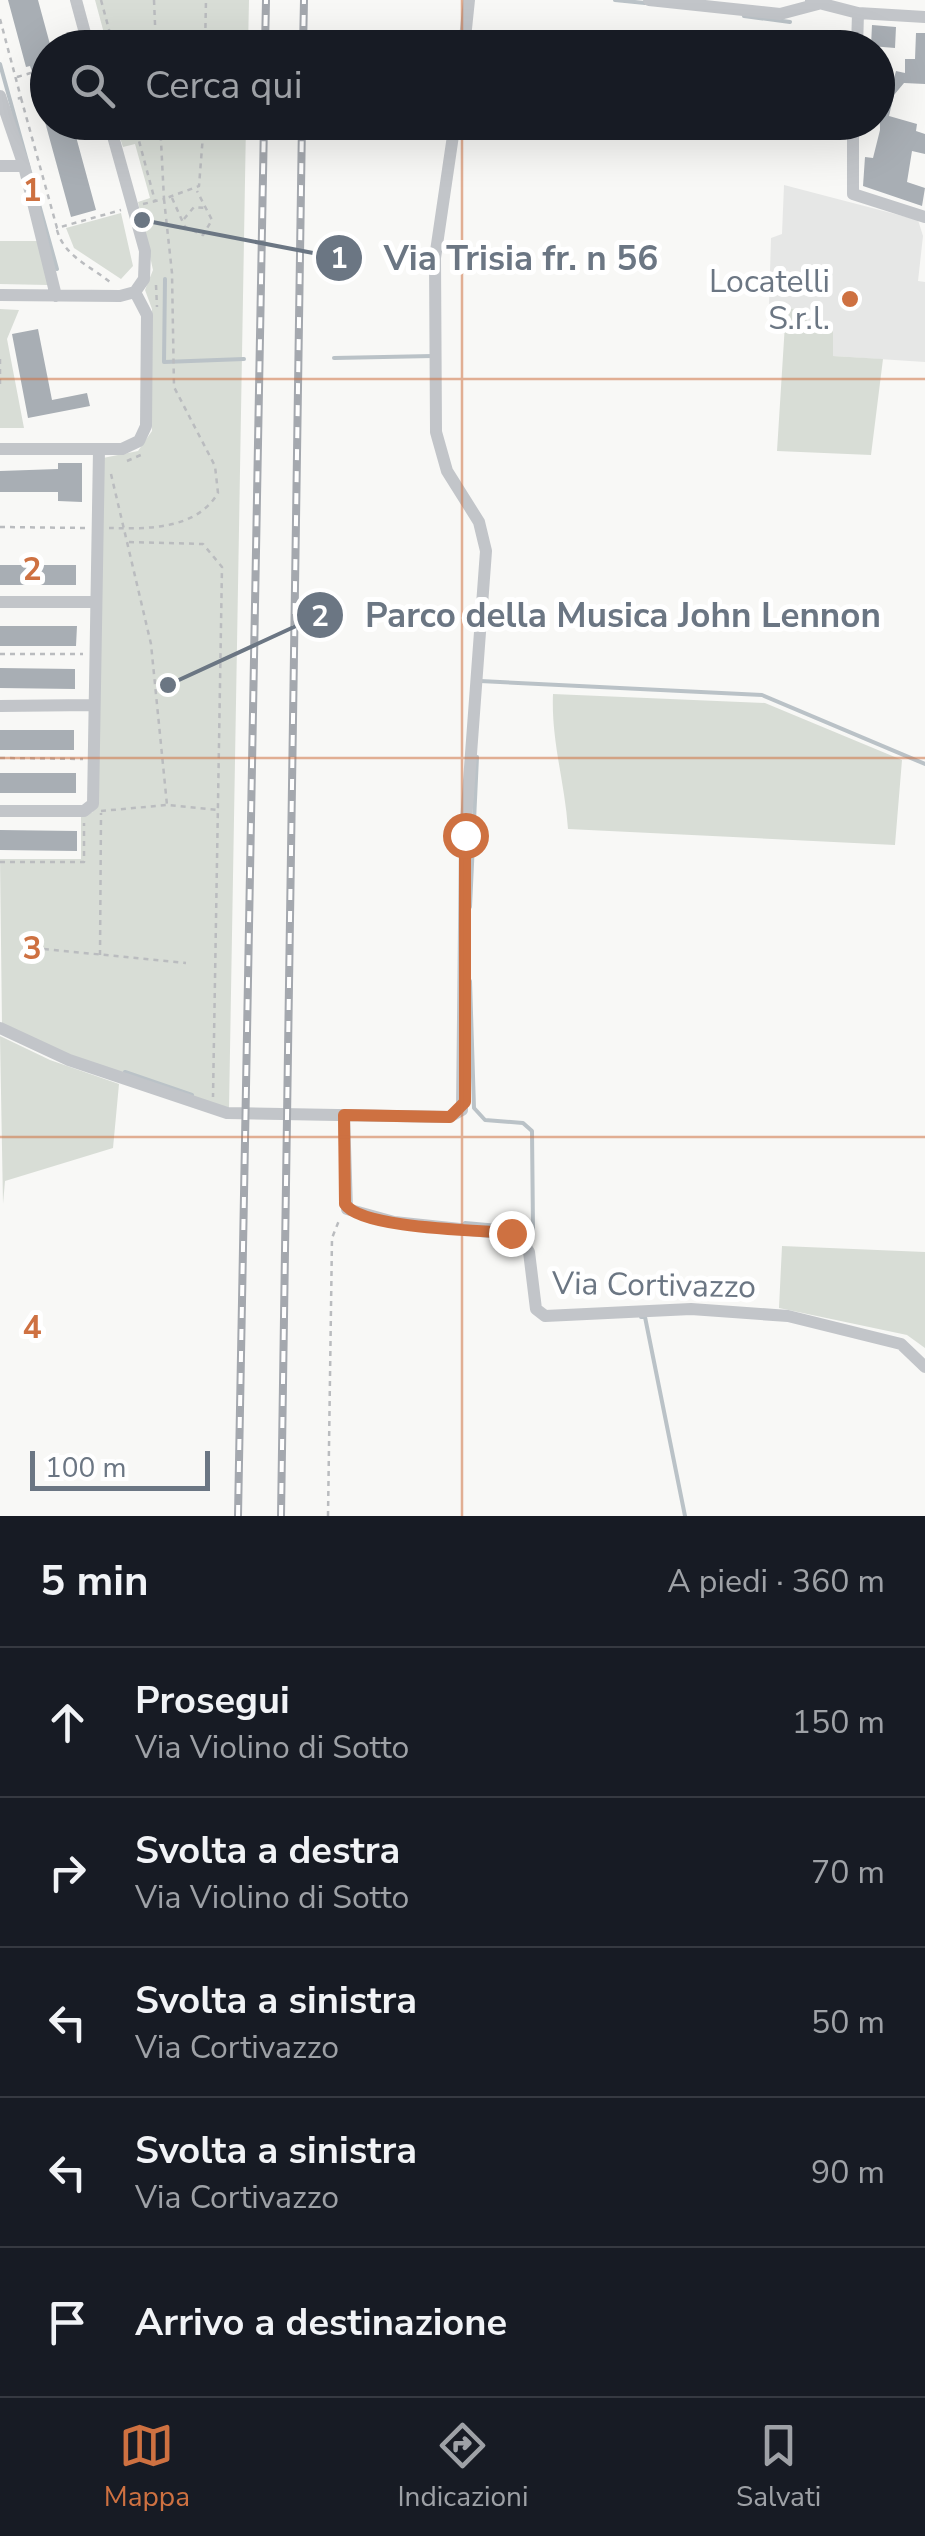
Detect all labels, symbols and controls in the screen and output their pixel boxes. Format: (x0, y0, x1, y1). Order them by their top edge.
search box (30, 30, 895, 140)
icon: search (65, 58, 120, 113)
text: Cerca qui (145, 60, 302, 111)
text: 1 (22, 169, 42, 212)
callout: Via Trisia fr. n 56 (314, 225, 679, 290)
text: Via Trisia fr. n 56 (383, 235, 658, 282)
text: 1 (330, 238, 348, 279)
place label: Locatelli S.r.l. (709, 260, 830, 340)
marker: Locatelli S.r.l. (839, 288, 861, 310)
text: 2 (22, 548, 42, 591)
callout: Parco della Musica John Lennon (295, 583, 901, 648)
text: Parco della Musica John Lennon (365, 592, 881, 639)
text: 2 (311, 596, 329, 637)
route start (443, 813, 489, 859)
text: 3 (22, 927, 42, 970)
route end (489, 1211, 535, 1257)
street label: Via Cortivazzo (551, 1262, 756, 1308)
text: 4 (22, 1306, 42, 1349)
scale bar (30, 1446, 210, 1490)
text: 100 m (45, 1449, 127, 1487)
text: 5 min (40, 1553, 149, 1610)
text: A piedi · 360 m (667, 1560, 885, 1603)
text: Prosegui (135, 1675, 290, 1726)
icon: ahead (40, 1695, 95, 1750)
text: 150 m (792, 1701, 885, 1744)
text: Via Violino di Sotto (135, 1726, 409, 1769)
text: Svolta a destra (135, 1825, 400, 1876)
icon: right (40, 1845, 95, 1900)
text: 70 m (811, 1851, 885, 1894)
text: Via Violino di Sotto (135, 1876, 409, 1919)
text: Svolta a sinistra (135, 1975, 417, 2026)
icon: left (40, 1995, 95, 2050)
text: 50 m (811, 2001, 885, 2044)
text: Via Cortivazzo (135, 2026, 339, 2069)
text: Svolta a sinistra (135, 2125, 417, 2176)
icon: left (40, 2145, 95, 2200)
text: 90 m (811, 2151, 885, 2194)
text: Via Cortivazzo (135, 2176, 339, 2219)
icon: arrive (40, 2295, 95, 2350)
text: Arrivo a destinazione (135, 2297, 507, 2348)
tab: Mappa (104, 2418, 190, 2516)
tab: Indicazioni (397, 2418, 528, 2516)
tab: Salvati (736, 2418, 821, 2516)

